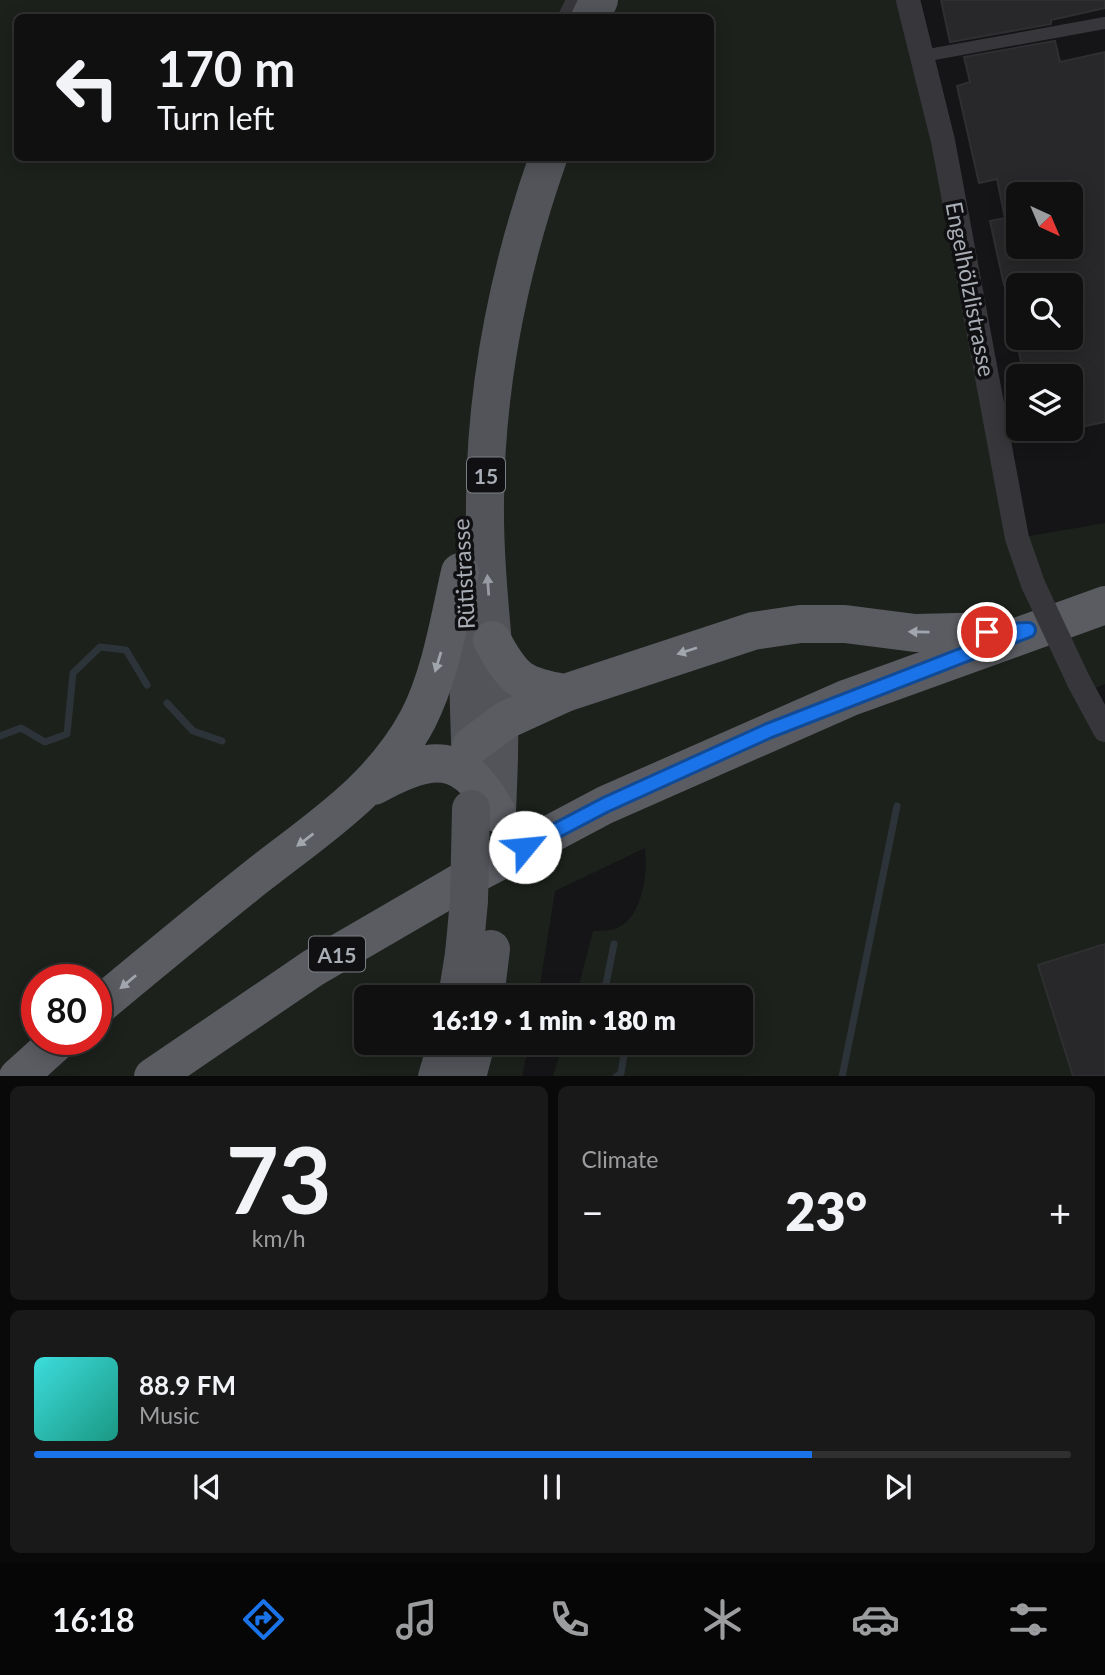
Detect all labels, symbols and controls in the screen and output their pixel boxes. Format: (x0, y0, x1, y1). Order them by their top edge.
text: 170 m (157, 39, 295, 97)
icon: left (42, 42, 133, 133)
text: Turn left (157, 98, 274, 137)
north arrow (1006, 182, 1083, 259)
map controls (1006, 182, 1083, 441)
street label: Engelhölzlistrasse (940, 199, 1002, 379)
button: search (1006, 273, 1083, 350)
button: layers (1006, 364, 1083, 441)
road number: 15 (467, 458, 505, 492)
street label: Rütistrasse (446, 518, 480, 630)
one-way arrow (482, 574, 493, 596)
pin (957, 602, 1017, 662)
icon: arrive (968, 613, 1006, 651)
one-way arrow (908, 626, 930, 638)
one-way arrow (677, 646, 698, 657)
one-way arrow (433, 652, 443, 673)
position arrow (488, 810, 562, 884)
one-way arrow (297, 832, 315, 847)
road number: A15 (309, 936, 365, 972)
speed limit sign: 80 (21, 964, 112, 1055)
one-way arrow (119, 974, 136, 989)
text: 16:19 · 1 min · 180 m (431, 1004, 676, 1036)
text: 73 (226, 1124, 332, 1233)
text: Climate (582, 1145, 658, 1173)
text: 23° (785, 1180, 867, 1242)
text: − (582, 1189, 604, 1235)
text: + (1049, 1189, 1071, 1235)
text: km/h (252, 1224, 306, 1252)
text: 88.9 FM (139, 1369, 236, 1401)
text: Music (139, 1401, 199, 1429)
icon: previous (188, 1468, 226, 1506)
icon: pause (533, 1468, 571, 1506)
icon: next (879, 1468, 917, 1506)
icon: directions (239, 1595, 288, 1644)
icon: music (392, 1595, 441, 1644)
icon: phone (545, 1595, 594, 1644)
icon: climate (698, 1595, 747, 1644)
icon: car (851, 1595, 900, 1644)
icon: filters (1004, 1595, 1053, 1644)
text: 16:18 (52, 1600, 135, 1639)

